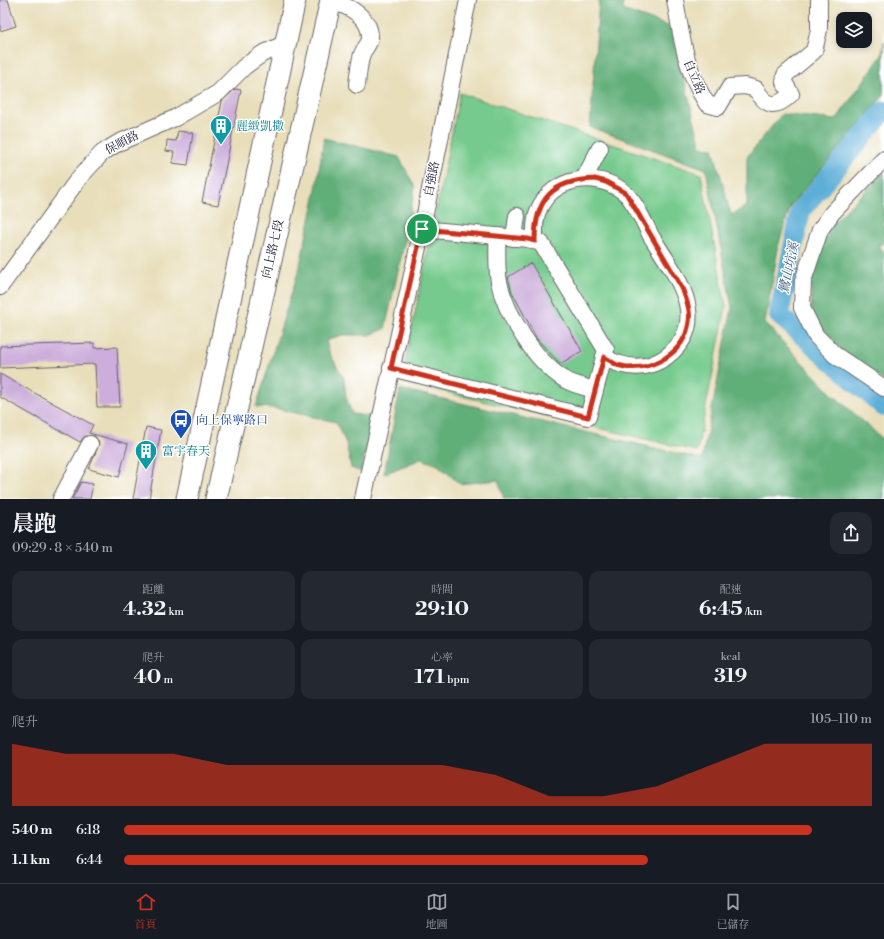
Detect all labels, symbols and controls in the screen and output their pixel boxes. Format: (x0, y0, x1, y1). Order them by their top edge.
map controls (836, 12, 872, 48)
button: layers (836, 12, 872, 48)
street label: 自立路 (680, 57, 708, 97)
building icon: 麗緻凱撒 (208, 113, 234, 146)
place label: 麗緻凱撒 (236, 119, 284, 134)
street label: 保順路 (103, 128, 141, 158)
street label: 自強路 (421, 160, 443, 198)
pin (405, 212, 439, 246)
street label: 向上路七段 (259, 218, 287, 280)
icon: arrive (411, 218, 433, 240)
water label: 鷺山坑溪 (776, 239, 803, 295)
bus stop icon: 向上保寧路口 (168, 407, 194, 440)
place label: 向上保寧路口 (196, 413, 268, 428)
building icon: 富宇春天 (133, 438, 159, 471)
place label: 富宇春天 (162, 444, 210, 459)
text: 晨跑 (12, 511, 56, 538)
button: share (830, 512, 872, 554)
text: 09:29 · 8 × 540 m (12, 540, 113, 556)
text: 距離 (142, 583, 164, 597)
text: 時間 (431, 583, 453, 597)
text: 配速 (720, 583, 742, 597)
text: 4.32 (123, 597, 166, 622)
text: 29:10 (415, 597, 469, 622)
text: 6:45 (699, 597, 743, 622)
text: km (166, 605, 184, 619)
text: /km (743, 605, 762, 619)
text: kcal (721, 650, 741, 664)
text: 爬升 (142, 651, 164, 665)
text: 心率 (431, 651, 453, 665)
text: 319 (714, 664, 747, 689)
text: 40 (133, 665, 161, 690)
text: 171 (415, 665, 445, 690)
text: m (161, 673, 173, 687)
text: bpm (445, 673, 469, 687)
text: 105–110 m (810, 711, 872, 727)
text: 爬升 (12, 714, 38, 730)
text: 540 m (12, 822, 52, 838)
text: 6:18 (76, 822, 100, 838)
text: 1.1 km (12, 852, 50, 868)
text: 6:44 (76, 852, 103, 868)
tab: 首頁 (135, 891, 157, 932)
tab: 地圖 (426, 891, 448, 932)
tab: 已儲存 (717, 891, 750, 932)

